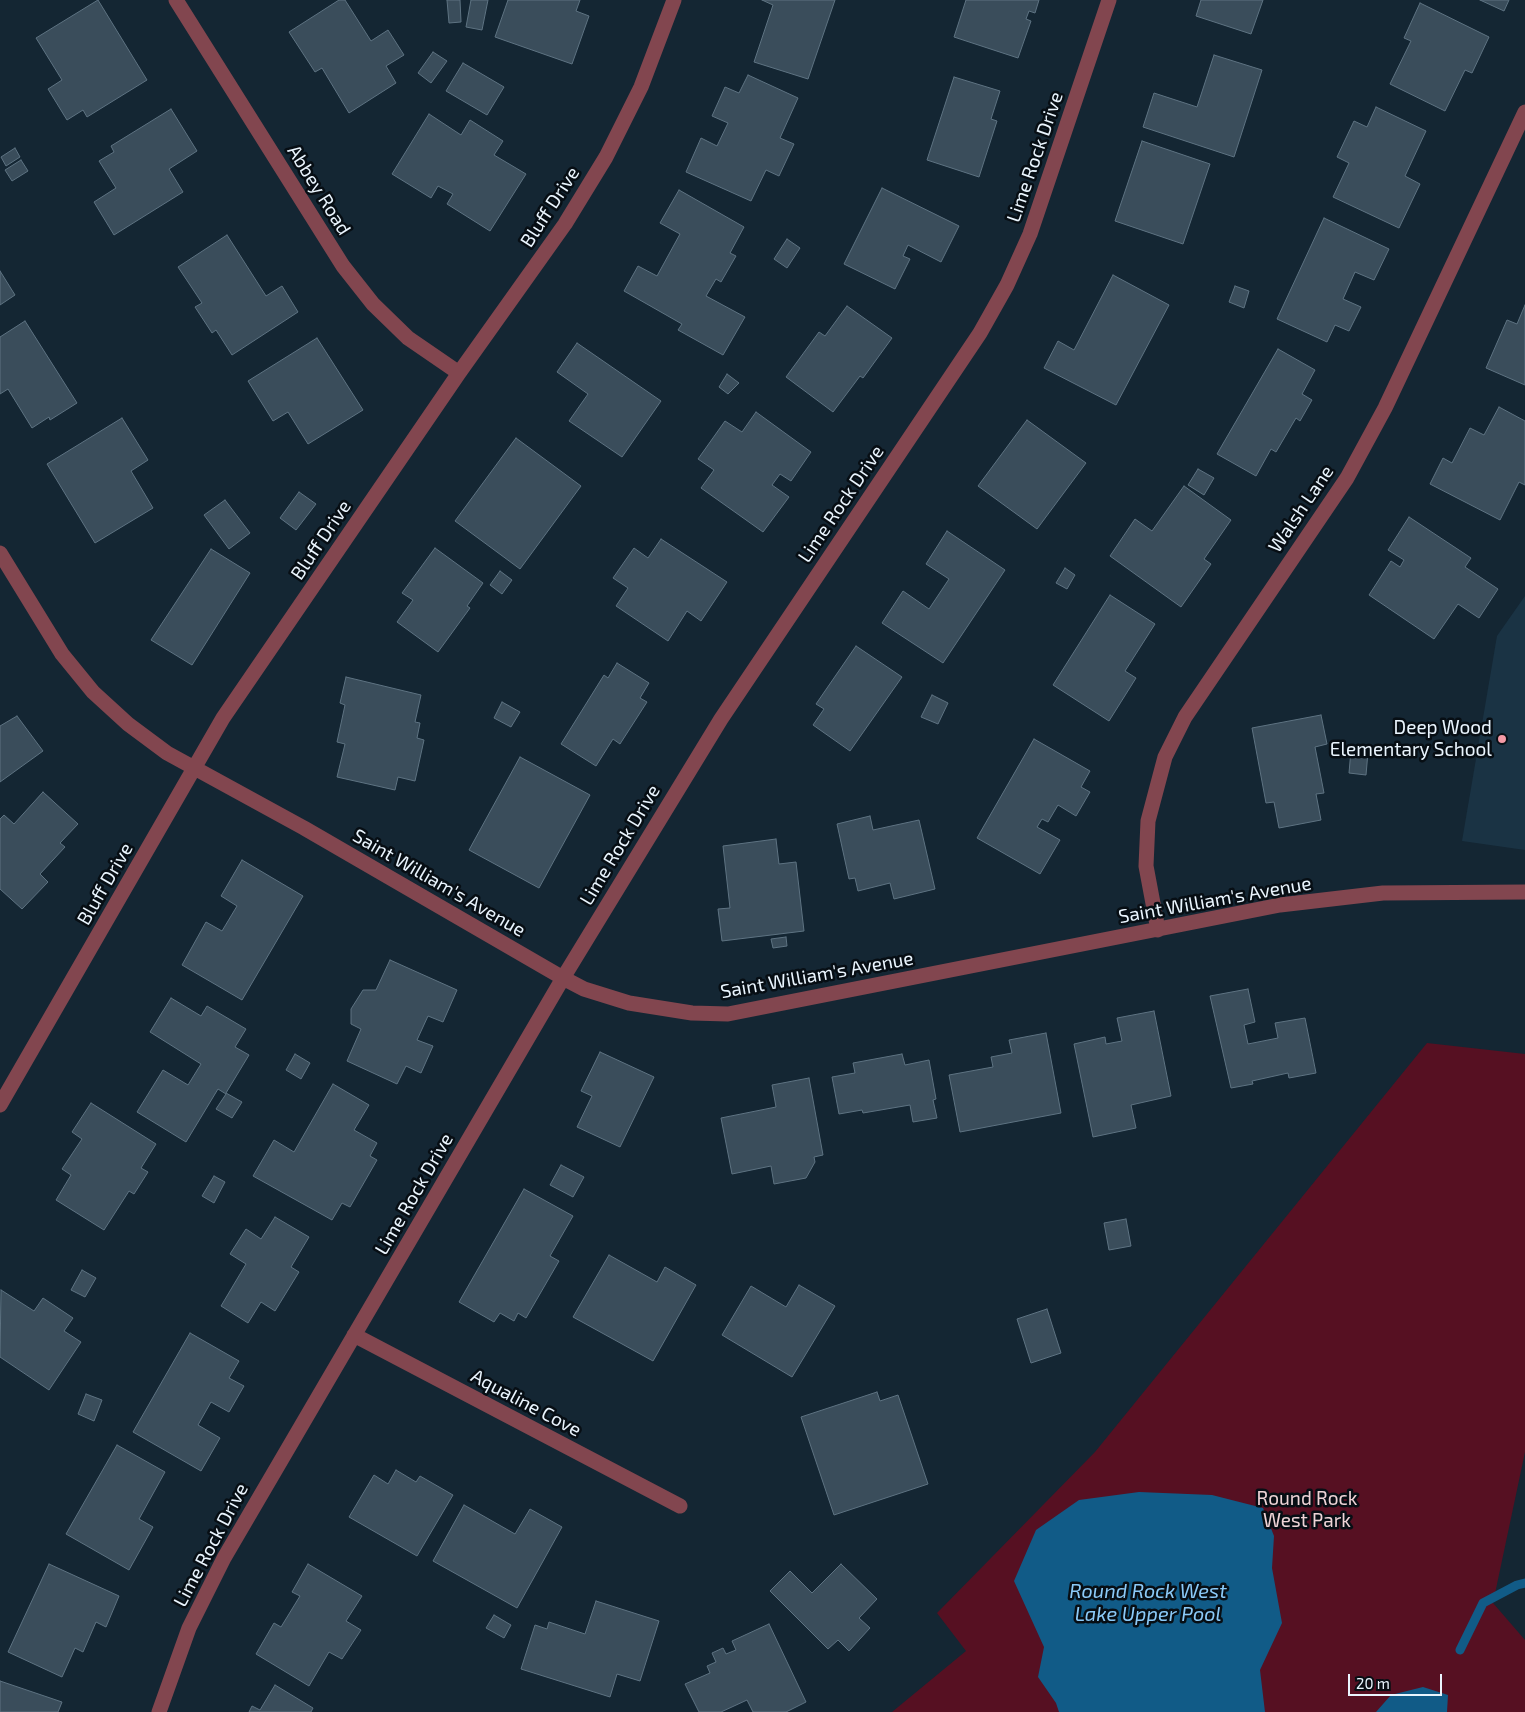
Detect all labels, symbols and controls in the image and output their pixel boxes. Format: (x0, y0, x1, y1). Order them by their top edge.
street label: Lime Rock Drive (1002, 89, 1068, 225)
street label: Abbey Road (282, 141, 356, 239)
street label: Bluff Drive (516, 163, 584, 251)
street label: Lime Rock Drive (793, 441, 889, 567)
street label: Walsh Lane (1264, 461, 1338, 557)
street label: Bluff Drive (286, 496, 356, 584)
place label: Deep Wood Elementary School (1330, 717, 1492, 761)
marker: Deep Wood Elementary School (1496, 733, 1508, 745)
street label: Lime Rock Drive (575, 781, 665, 909)
street label: Saint William's Avenue (349, 824, 529, 942)
street label: Bluff Drive (72, 839, 138, 929)
street label: Saint William's Avenue (1117, 872, 1313, 928)
street label: Saint William's Avenue (719, 947, 915, 1003)
street label: Lime Rock Drive (370, 1129, 458, 1259)
street label: Aqualine Cove (467, 1364, 585, 1442)
street label: Lime Rock Drive (169, 1479, 253, 1611)
park label: Round Rock West Park (1257, 1488, 1357, 1532)
water label: Round Rock West Lake Upper Pool (1069, 1579, 1227, 1626)
scale bar (1350, 1664, 1444, 1696)
text: 20 m (1356, 1674, 1390, 1692)

